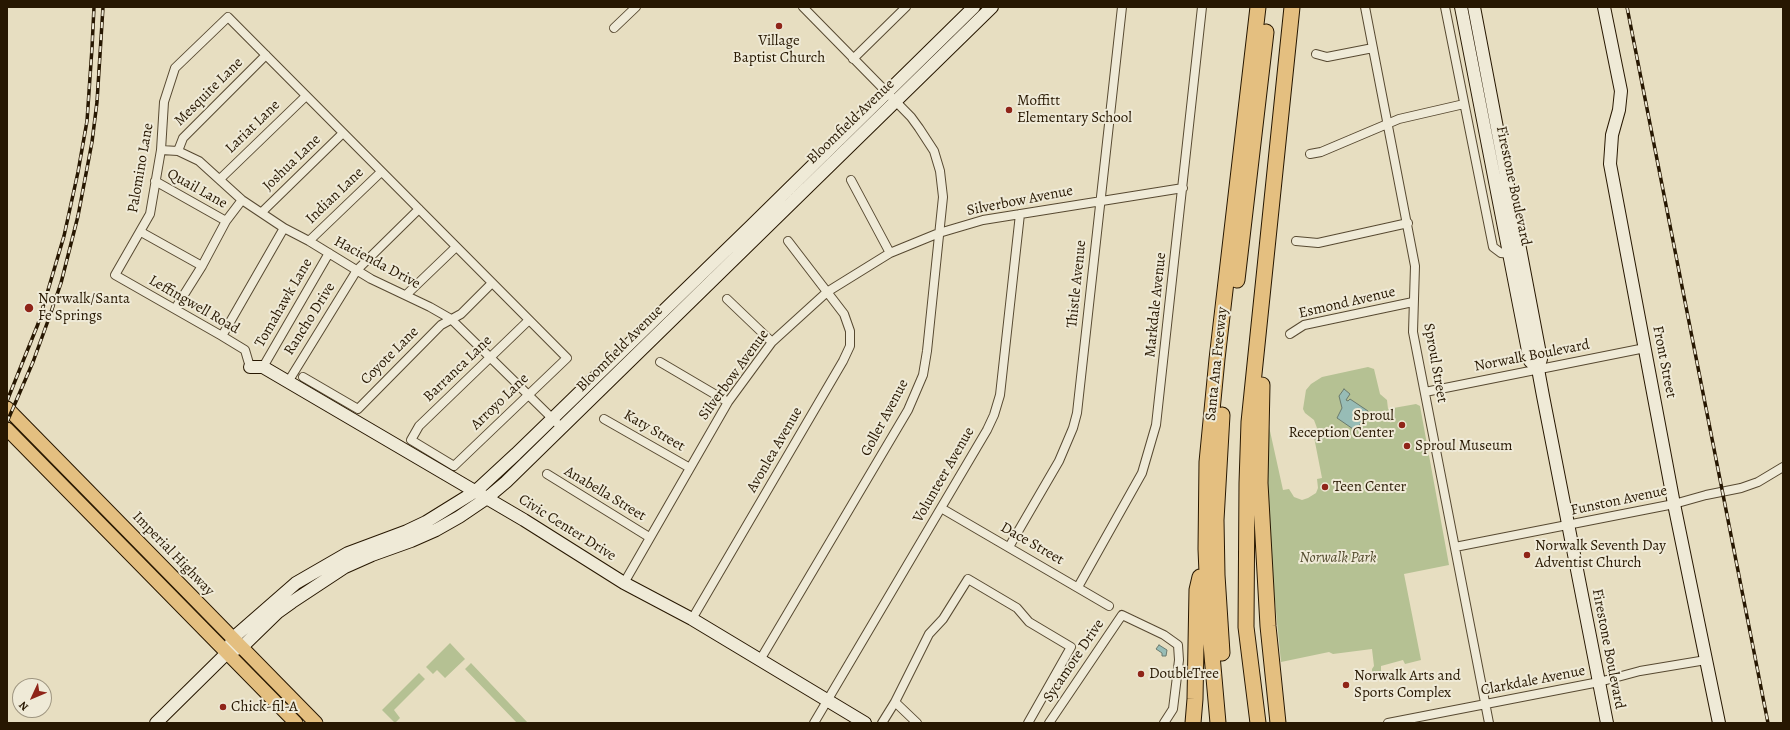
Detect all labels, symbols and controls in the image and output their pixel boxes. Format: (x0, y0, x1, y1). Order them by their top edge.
marker: Village Baptist Church (774, 21, 784, 31)
place label: Village Baptist Church (733, 32, 825, 67)
street label: Mesquite Lane (171, 54, 247, 130)
street label: Bloomfield Avenue (803, 76, 899, 168)
place label: Moffitt Elementary School (1017, 92, 1132, 127)
street label: Lariat Lane (222, 97, 284, 157)
marker: Moffitt Elementary School (1004, 105, 1014, 115)
street label: Palomino Lane (124, 122, 158, 214)
street label: Firestone Boulevard (1492, 124, 1534, 248)
street label: Joshua Lane (259, 131, 325, 195)
street label: Indian Lane (302, 164, 368, 228)
street label: Quail Lane (164, 165, 230, 213)
street label: Silverbow Avenue (965, 182, 1075, 220)
street label: Hacienda Drive (331, 233, 423, 293)
street label: Thistle Avenue (1063, 239, 1091, 329)
street label: Markdale Avenue (1142, 252, 1170, 358)
street label: Tomahawk Lane (251, 255, 317, 351)
street label: Leffingwell Road (145, 272, 243, 338)
street label: Rancho Drive (280, 279, 340, 359)
street label: Esmond Avenue (1297, 283, 1397, 323)
place label: Norwalk/Santa Fe Springs (38, 290, 130, 325)
marker: Norwalk/Santa Fe Springs (23, 302, 35, 314)
street label: Bloomfield Avenue (573, 302, 667, 396)
street label: Santa Ana Freeway (1202, 306, 1232, 422)
street label: Sproul Street (1419, 322, 1451, 404)
street label: Coyote Lane (357, 323, 423, 389)
street label: Front Street (1648, 324, 1680, 400)
street label: Silverbow Avenue (695, 326, 773, 424)
street label: Barranca Lane (420, 332, 496, 406)
street label: Norwalk Boulevard (1473, 336, 1591, 376)
street label: Arroyo Lane (467, 370, 533, 434)
street label: Goller Avenue (857, 376, 913, 460)
street label: Avonlea Avenue (743, 404, 807, 496)
street label: Katy Street (620, 406, 688, 456)
place label: Sproul Reception Center (1289, 407, 1394, 442)
marker: Sproul Reception Center (1397, 420, 1407, 430)
street label: Volunteer Avenue (909, 424, 979, 526)
place label: Sproul Museum (1415, 437, 1513, 455)
marker: Sproul Museum (1402, 441, 1412, 451)
street label: Anabella Street (561, 463, 649, 525)
place label: Teen Center (1333, 478, 1406, 496)
marker: Teen Center (1320, 482, 1330, 492)
street label: Funston Avenue (1569, 482, 1669, 520)
street label: Civic Center Drive (515, 491, 619, 565)
street label: Imperial Highway (128, 508, 218, 600)
street label: Dace Street (997, 519, 1067, 569)
place label: Norwalk Seventh Day Adventist Church (1535, 537, 1666, 572)
park label: Norwalk Park (1300, 549, 1376, 567)
marker: Norwalk Seventh Day Adventist Church (1522, 550, 1532, 560)
street label: Firestone Boulevard (1588, 587, 1628, 711)
street label: Sycamore Drive (1040, 616, 1108, 706)
street label: Clarkdale Avenue (1479, 662, 1587, 700)
place label: DoubleTree (1149, 665, 1219, 683)
place label: Norwalk Arts and Sports Complex (1354, 667, 1461, 702)
marker: DoubleTree (1136, 669, 1146, 679)
north arrow (12, 678, 52, 718)
marker: Norwalk Arts and Sports Complex (1341, 680, 1351, 690)
text: N (16, 698, 32, 714)
place label: Chick-fil-A (231, 698, 298, 716)
marker: Chick-fil-A (218, 702, 228, 712)

